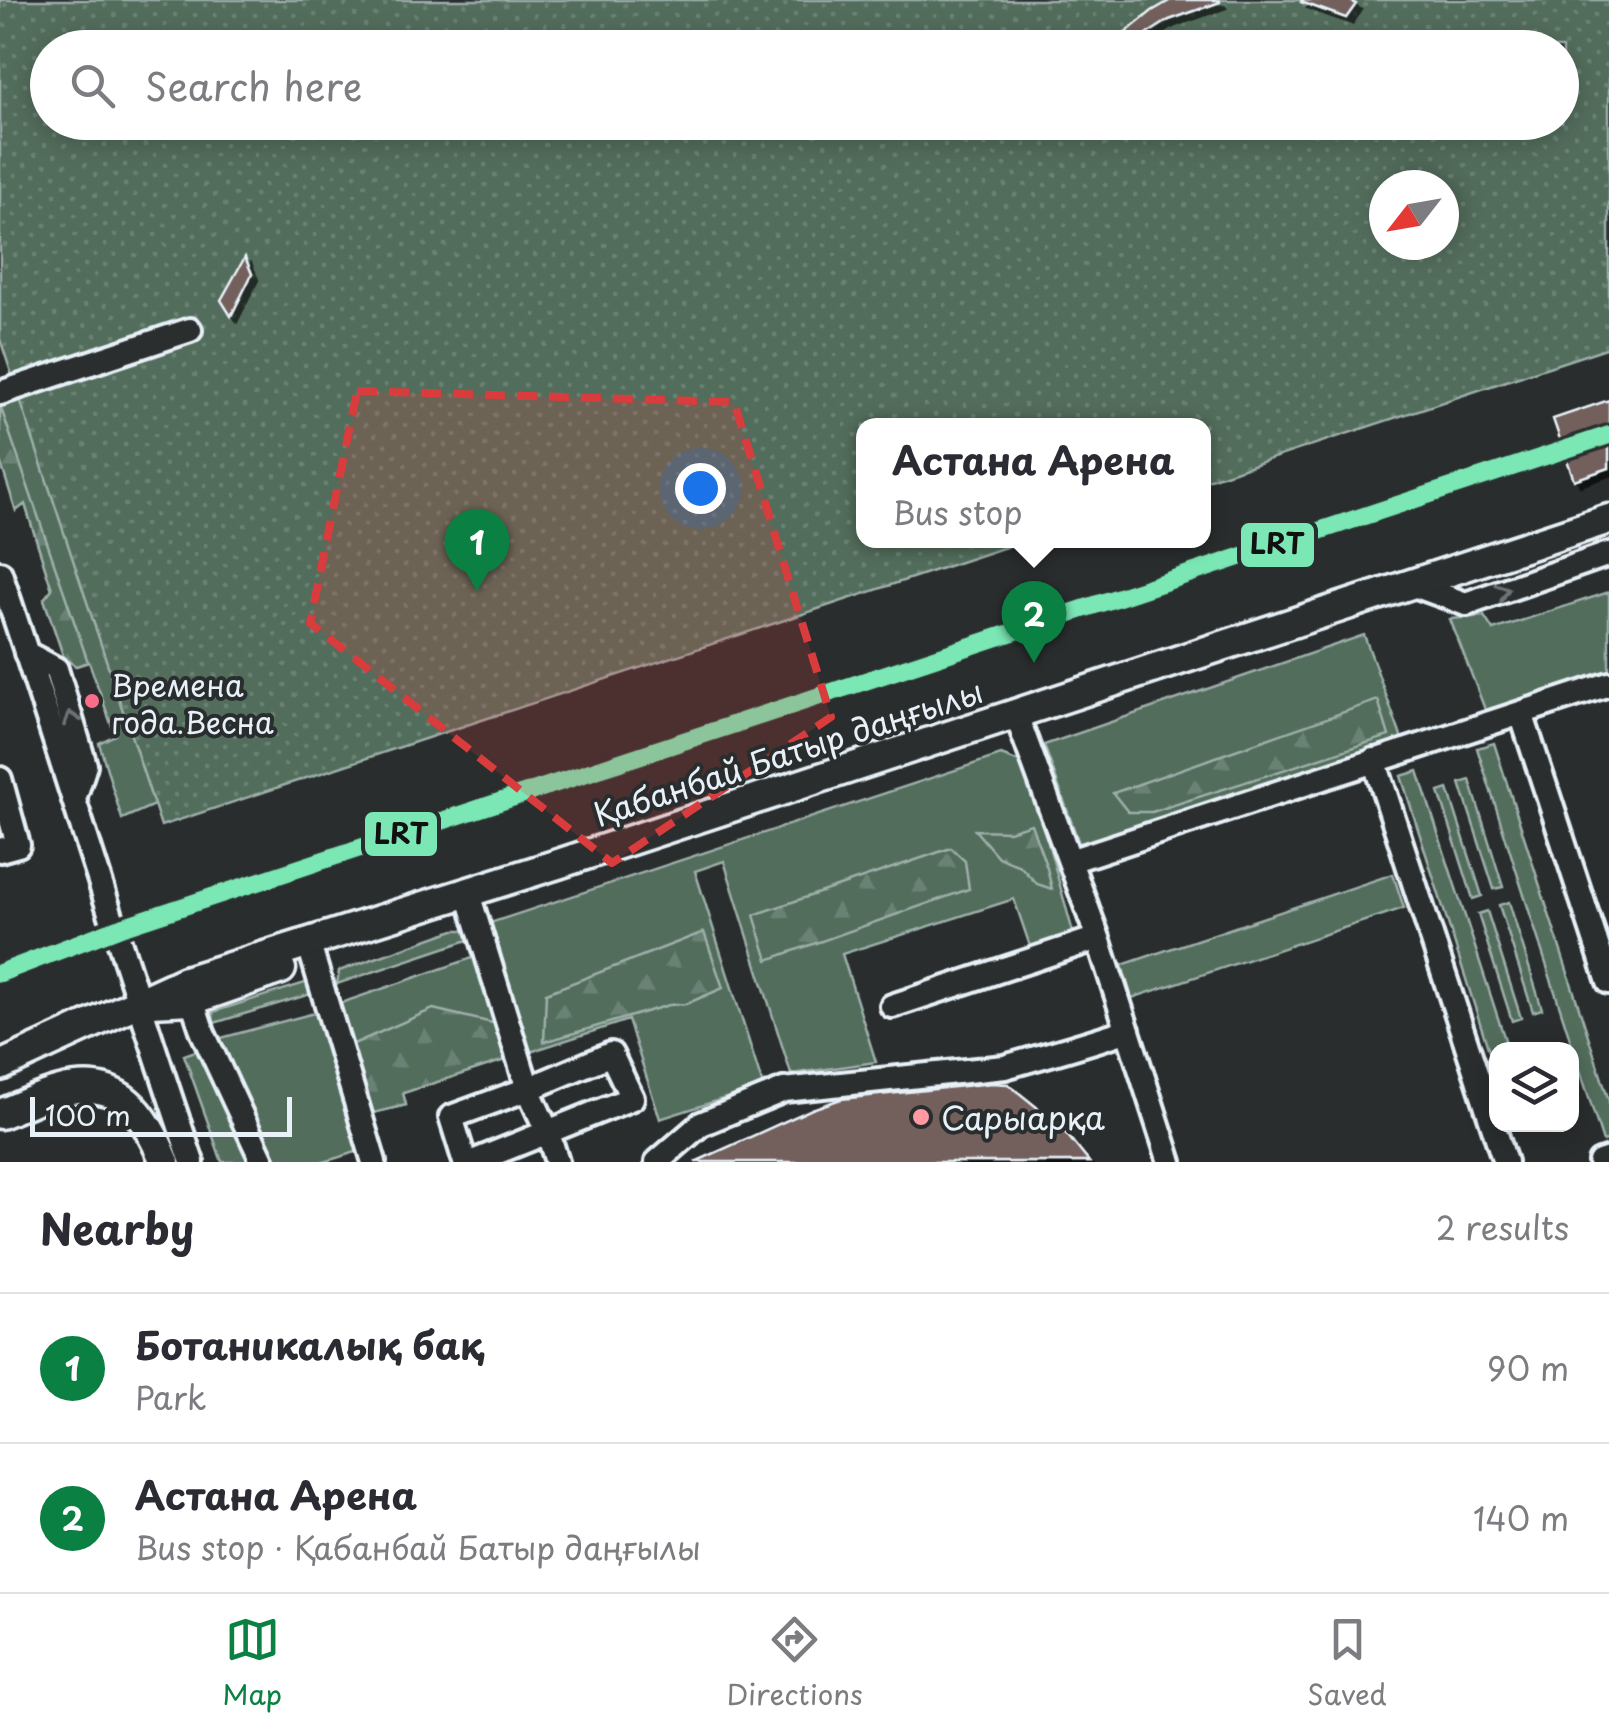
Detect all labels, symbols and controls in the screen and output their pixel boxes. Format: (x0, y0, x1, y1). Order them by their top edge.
search box (30, 30, 1579, 140)
text: Search here (145, 57, 362, 114)
icon: search (65, 58, 120, 113)
north arrow (1369, 170, 1459, 260)
popup (856, 418, 1211, 548)
text: Астана Арена (892, 431, 1175, 488)
your location (675, 463, 726, 514)
text: Bus stop (892, 488, 1023, 536)
pin: 1 (444, 508, 510, 591)
line badge: LRT (1239, 521, 1316, 569)
text: LRT (1250, 521, 1304, 564)
pin: 2 (1002, 580, 1066, 663)
one-way arrow (1493, 582, 1511, 603)
place label: Времена года.Весна (111, 662, 274, 744)
street label: Қабанбай Батыр даңғылы (587, 666, 989, 838)
marker: Времена года.Весна (82, 691, 102, 711)
one-way arrow (62, 710, 83, 727)
line badge: LRT (363, 810, 439, 858)
text: LRT (374, 811, 428, 854)
map controls (1489, 1042, 1579, 1132)
button: layers (1489, 1042, 1579, 1132)
scale bar (30, 1092, 292, 1136)
text: 100 m (45, 1093, 131, 1136)
place label: Сарыарқа (941, 1093, 1105, 1141)
marker: Сарыарқа (910, 1106, 932, 1128)
text: Nearby (40, 1196, 194, 1259)
text: 2 results (1436, 1203, 1569, 1251)
text: Ботаникалық бақ (135, 1316, 485, 1373)
text: 1 (65, 1344, 80, 1392)
text: 90 m (1487, 1344, 1569, 1392)
text: Park (135, 1373, 207, 1421)
text: Астана Арена (135, 1466, 417, 1523)
text: 2 (61, 1494, 84, 1542)
text: 140 m (1473, 1494, 1569, 1542)
text: Bus stop · Қабанбай Батыр даңғылы (135, 1523, 701, 1571)
tab: Map (222, 1612, 282, 1715)
tab: Directions (727, 1612, 863, 1715)
tab: Saved (1307, 1612, 1387, 1715)

